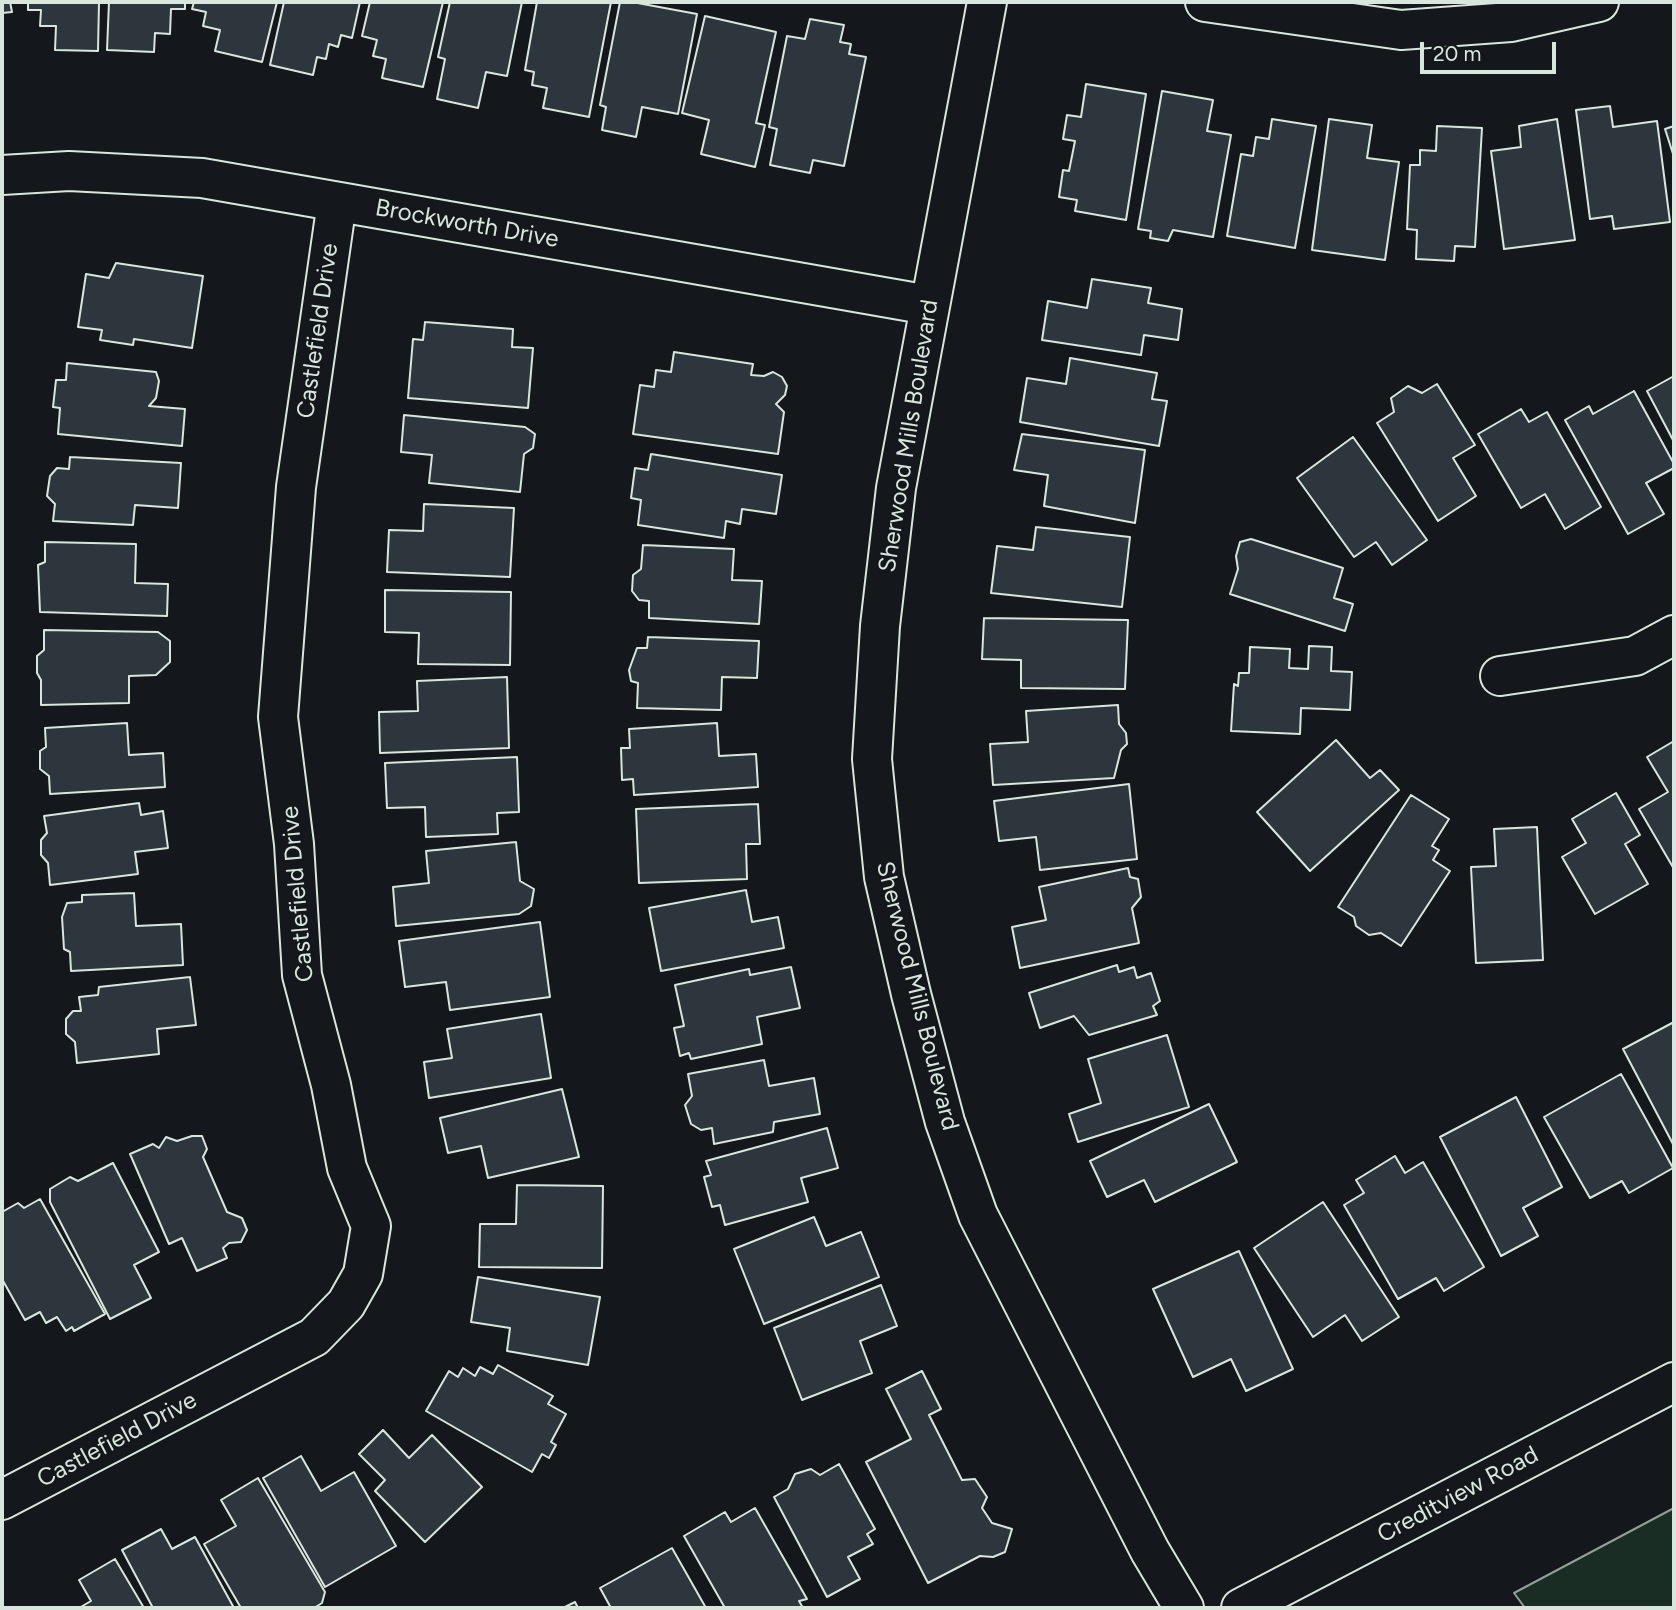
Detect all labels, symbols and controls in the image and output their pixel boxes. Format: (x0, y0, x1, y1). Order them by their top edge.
scale bar (1424, 28, 1560, 72)
text: 20 m (1433, 41, 1481, 66)
street label: Brockworth Drive (373, 194, 561, 254)
street label: Castlefield Drive (291, 242, 345, 420)
street label: Sherwood Mills Boulevard (873, 297, 945, 575)
street label: Castlefield Drive (276, 805, 320, 983)
street label: Sherwood Mills Boulevard (870, 859, 964, 1133)
street label: Castlefield Drive (32, 1386, 202, 1494)
street label: Creditview Road (1373, 1440, 1543, 1550)

